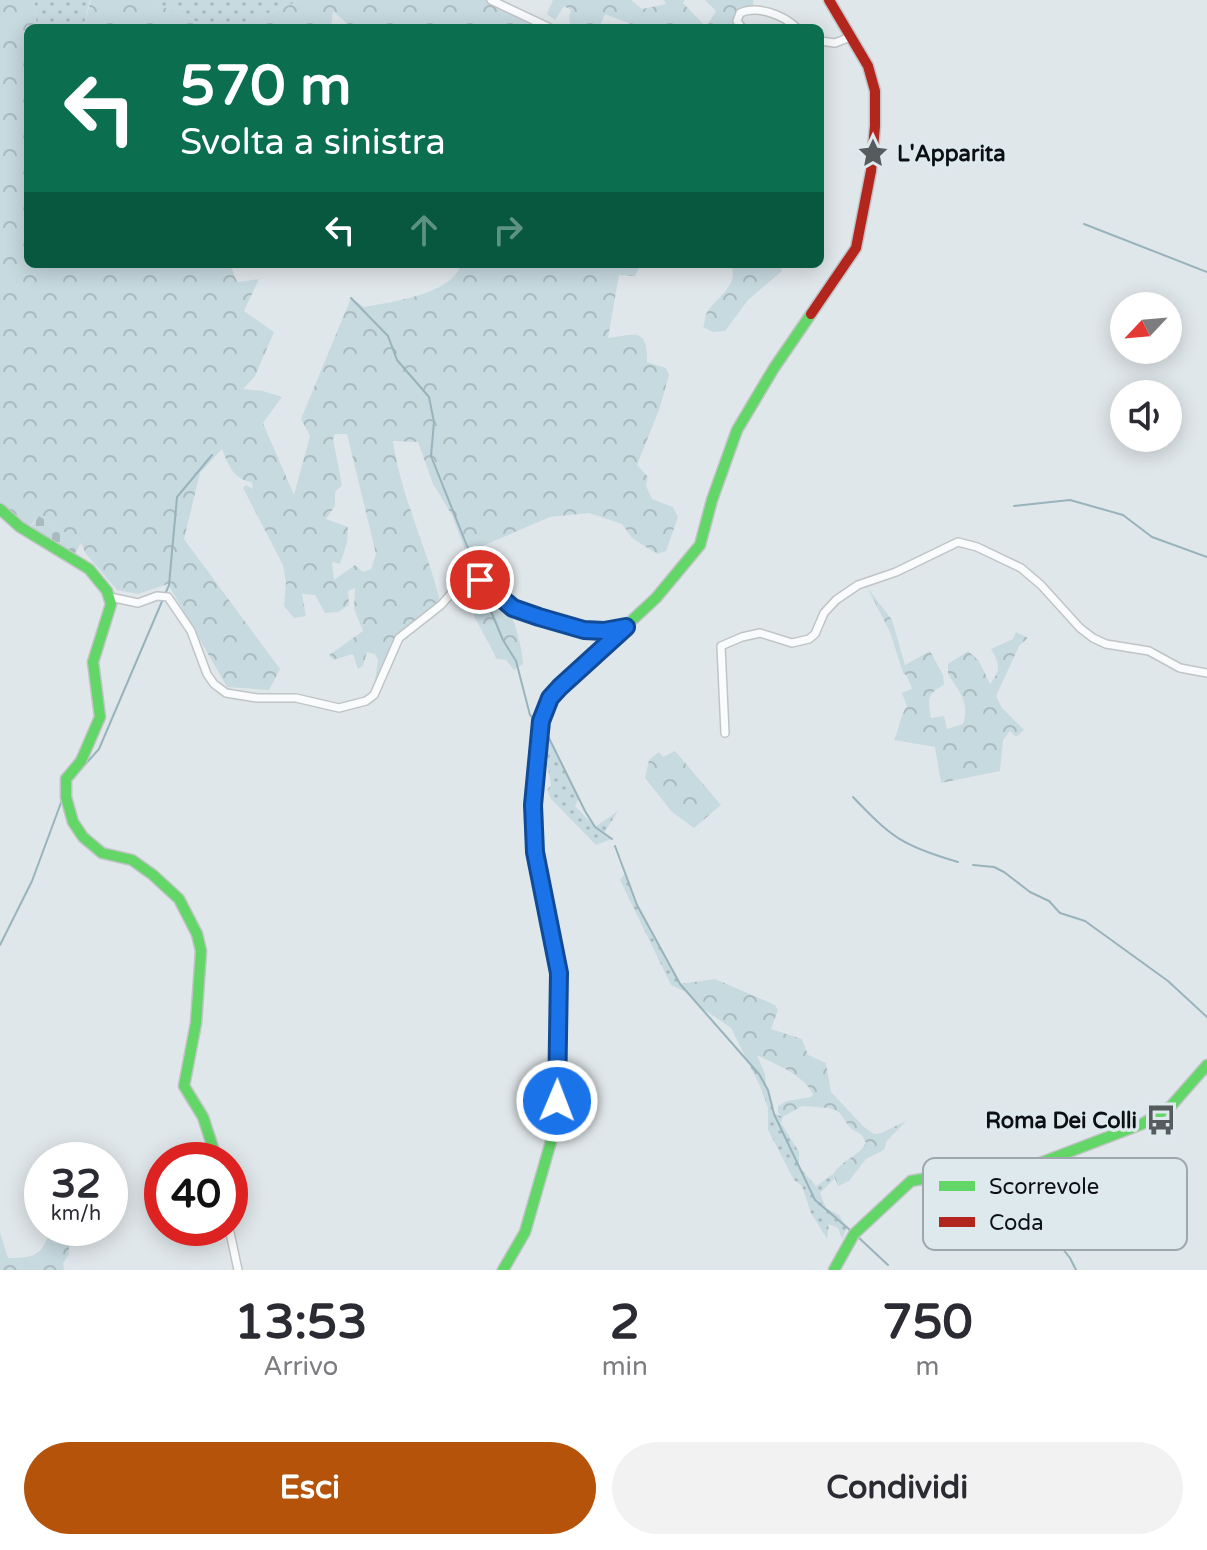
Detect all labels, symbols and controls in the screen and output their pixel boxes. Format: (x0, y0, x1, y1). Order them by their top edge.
text: 570 m (180, 53, 351, 120)
icon: left (48, 56, 152, 160)
text: Svolta a sinistra (180, 121, 446, 164)
place icon: L'Apparita (856, 136, 890, 170)
place label: L'Apparita (897, 141, 1006, 167)
icon: left (318, 208, 362, 252)
icon: ahead (402, 208, 446, 252)
icon: right (486, 208, 530, 252)
north arrow (1110, 292, 1182, 364)
map controls (1110, 292, 1182, 452)
button: sound (1110, 380, 1182, 452)
pin (446, 546, 514, 614)
icon: arrive (458, 558, 502, 602)
position arrow (515, 1059, 599, 1143)
bus stop icon: Roma Dei Colli (1144, 1103, 1178, 1137)
place label: Roma Dei Colli (985, 1108, 1137, 1134)
speed limit sign: 40 (144, 1142, 248, 1246)
legend (923, 1158, 1187, 1250)
text: 32 (51, 1160, 101, 1208)
text: Scorrevole (989, 1174, 1099, 1200)
text: km/h (51, 1202, 101, 1226)
text: Coda (989, 1210, 1044, 1236)
text: 13:53 (234, 1294, 367, 1352)
text: 2 (610, 1294, 640, 1352)
text: 750 (882, 1294, 973, 1352)
text: Arrivo (263, 1351, 338, 1382)
text: min (602, 1351, 648, 1382)
text: m (916, 1351, 939, 1382)
button: Esci (24, 1442, 596, 1534)
button: Condividi (612, 1442, 1183, 1534)

